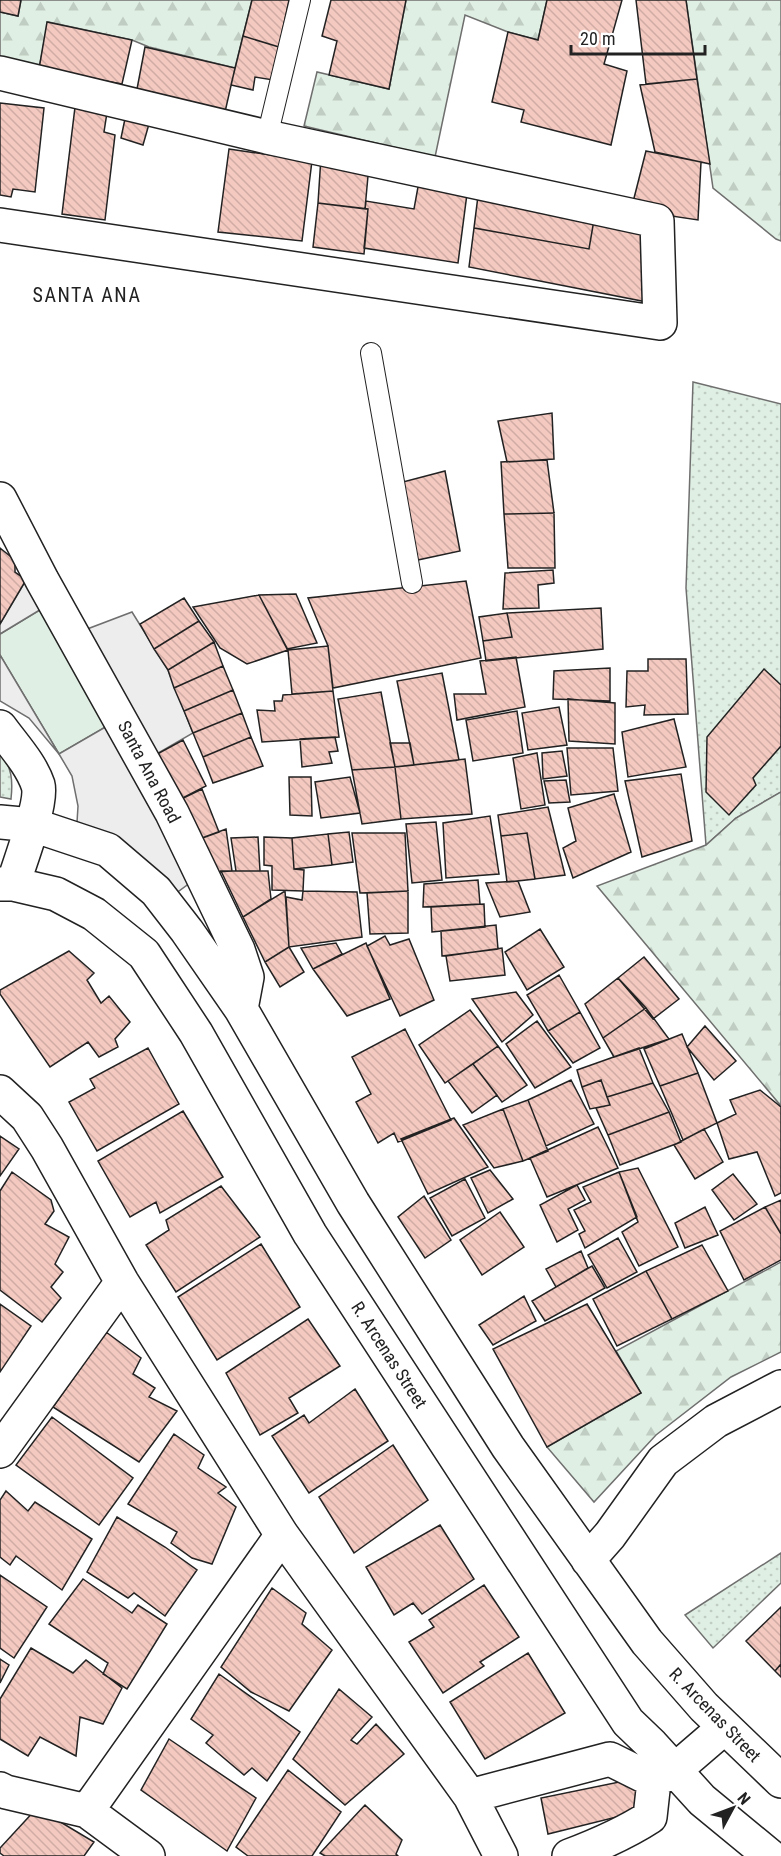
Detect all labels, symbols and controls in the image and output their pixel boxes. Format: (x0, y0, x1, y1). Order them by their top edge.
scale bar (571, 18, 704, 56)
text: 20 m (580, 28, 615, 49)
district label: SANTA ANA (33, 283, 141, 307)
street label: Santa Ana Road (114, 717, 185, 826)
street label: R. Arcenas Street (347, 1298, 432, 1412)
street label: R. Arcenas Street (665, 1663, 766, 1766)
north arrow (703, 1778, 763, 1838)
text: N (734, 1789, 754, 1808)

